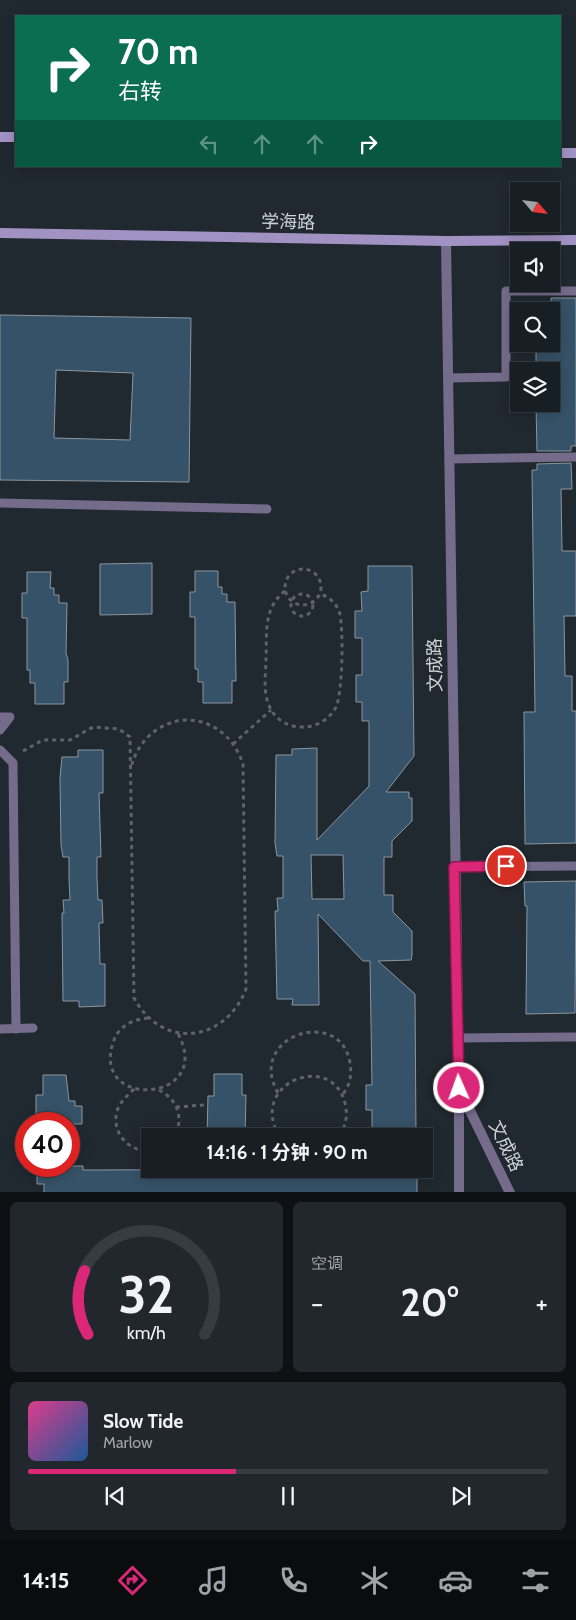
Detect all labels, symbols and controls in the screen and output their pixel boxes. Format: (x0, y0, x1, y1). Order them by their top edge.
text: 70 m (118, 30, 199, 73)
icon: right (35, 35, 100, 100)
text: 右转 (118, 78, 162, 105)
icon: left (195, 130, 223, 158)
icon: ahead (248, 130, 276, 158)
icon: ahead (301, 130, 329, 158)
icon: right (354, 130, 382, 158)
north arrow (510, 182, 560, 232)
map controls (510, 182, 560, 412)
street label: 学海路 (261, 211, 315, 233)
button: sound (510, 242, 560, 292)
button: search (510, 302, 560, 352)
button: layers (510, 362, 560, 412)
street label: 文成路 (424, 638, 446, 692)
pin (485, 845, 527, 887)
icon: arrive (492, 852, 520, 880)
position arrow (432, 1061, 484, 1113)
speed limit sign: 40 (15, 1112, 80, 1177)
street label: 文成路 (484, 1117, 528, 1175)
text: 14:16 · 1 分钟 · 90 m (207, 1141, 367, 1164)
text: 空调 (311, 1254, 343, 1273)
text: 32 (119, 1263, 174, 1326)
text: 20° (401, 1279, 458, 1326)
text: − (311, 1286, 323, 1320)
text: + (536, 1286, 548, 1320)
text: km/h (127, 1322, 166, 1343)
text: Slow Tide (103, 1410, 183, 1433)
text: Marlow (103, 1433, 153, 1452)
icon: previous (101, 1482, 129, 1510)
icon: pause (274, 1482, 302, 1510)
icon: next (447, 1482, 475, 1510)
icon: directions (115, 1563, 150, 1598)
icon: music (196, 1563, 231, 1598)
icon: phone (276, 1563, 311, 1598)
icon: climate (357, 1563, 392, 1598)
icon: car (438, 1563, 473, 1598)
icon: filters (518, 1563, 553, 1598)
text: 14:15 (23, 1567, 69, 1594)

